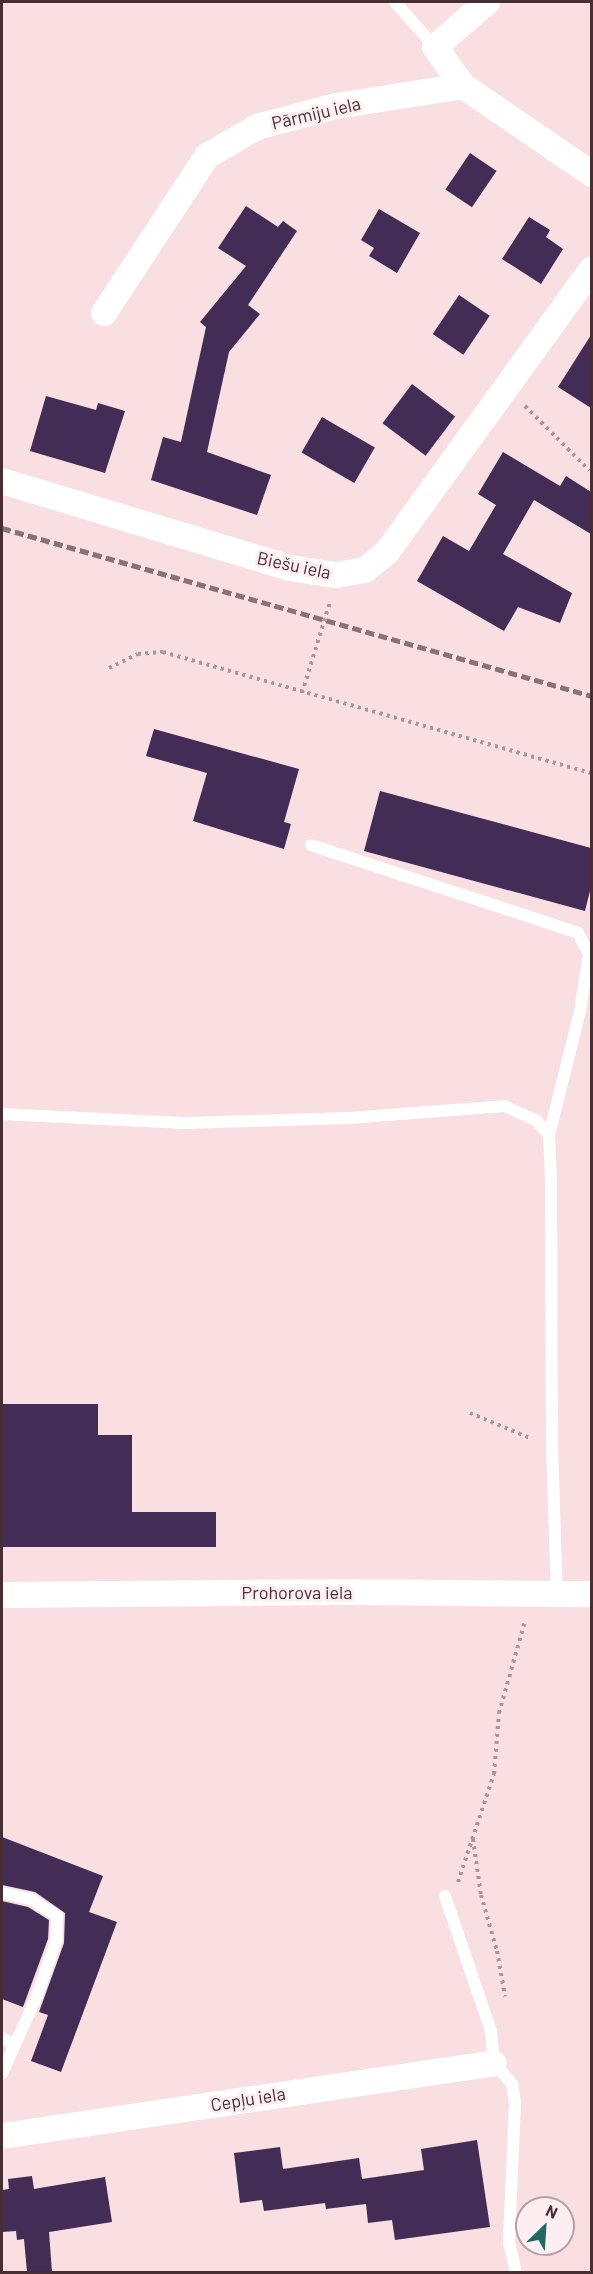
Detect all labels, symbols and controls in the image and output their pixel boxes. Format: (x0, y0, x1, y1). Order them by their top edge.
street label: Pārmiju iela (269, 92, 363, 134)
street label: Biešu iela (255, 547, 333, 583)
street label: Prohorova iela (242, 1581, 352, 1603)
street label: Cepļu iela (209, 2082, 287, 2116)
north arrow (515, 2196, 575, 2256)
text: N (543, 2200, 561, 2222)

